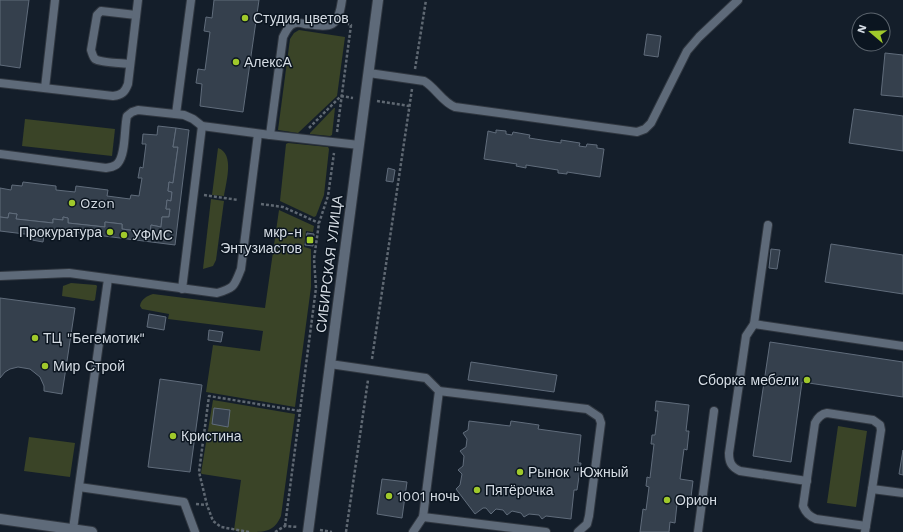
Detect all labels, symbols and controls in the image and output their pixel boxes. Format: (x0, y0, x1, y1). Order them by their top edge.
place label: Студия цветов (253, 10, 349, 26)
north arrow (851, 12, 891, 52)
marker: Студия цветов (240, 13, 250, 23)
text: N (855, 23, 869, 35)
place label: АлексА (244, 54, 293, 70)
marker: АлексА (231, 57, 241, 67)
street label: СИБИРСКАЯ УЛИЦА (313, 194, 345, 334)
place label: Ozon (80, 195, 115, 211)
marker: Ozon (67, 198, 77, 208)
place label: Прокуратура (19, 224, 102, 240)
place label: мкр-н Энтузиастов (220, 224, 302, 256)
marker: Прокуратура (105, 227, 115, 237)
place label: УФМС (132, 227, 173, 243)
marker: УФМС (119, 230, 129, 240)
marker: мкр-н Энтузиастов (305, 235, 315, 245)
place label: ТЦ "Бегемотик" (43, 330, 145, 346)
marker: ТЦ "Бегемотик" (30, 333, 40, 343)
place label: Мир Строй (53, 358, 125, 374)
marker: Мир Строй (40, 361, 50, 371)
place label: Сборка мебели (698, 372, 799, 388)
marker: Сборка мебели (802, 375, 812, 385)
place label: Кристина (181, 428, 242, 444)
marker: Кристина (168, 431, 178, 441)
place label: Рынок "Южный (528, 464, 629, 480)
marker: Рынок "Южный (515, 467, 525, 477)
place label: Пятёрочка (485, 482, 554, 498)
marker: Пятёрочка (472, 485, 482, 495)
place label: 1001 ночь (397, 488, 460, 504)
marker: 1001 ночь (384, 491, 394, 501)
place label: Орион (675, 492, 717, 508)
marker: Орион (662, 495, 672, 505)

